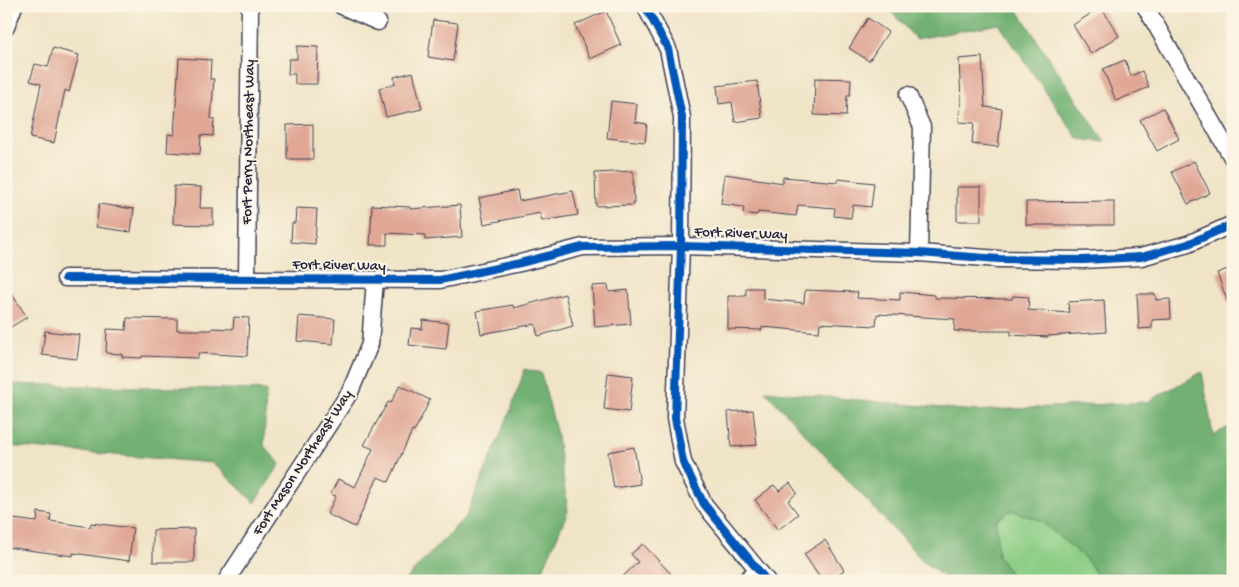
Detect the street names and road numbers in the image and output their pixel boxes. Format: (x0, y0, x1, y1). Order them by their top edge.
street label: Fort Perry Northeast Way (239, 59, 259, 226)
street label: Fort River Way (693, 223, 789, 245)
street label: Fort River Way (291, 256, 386, 276)
street label: Fort Mason Northeast Way (249, 386, 357, 540)

